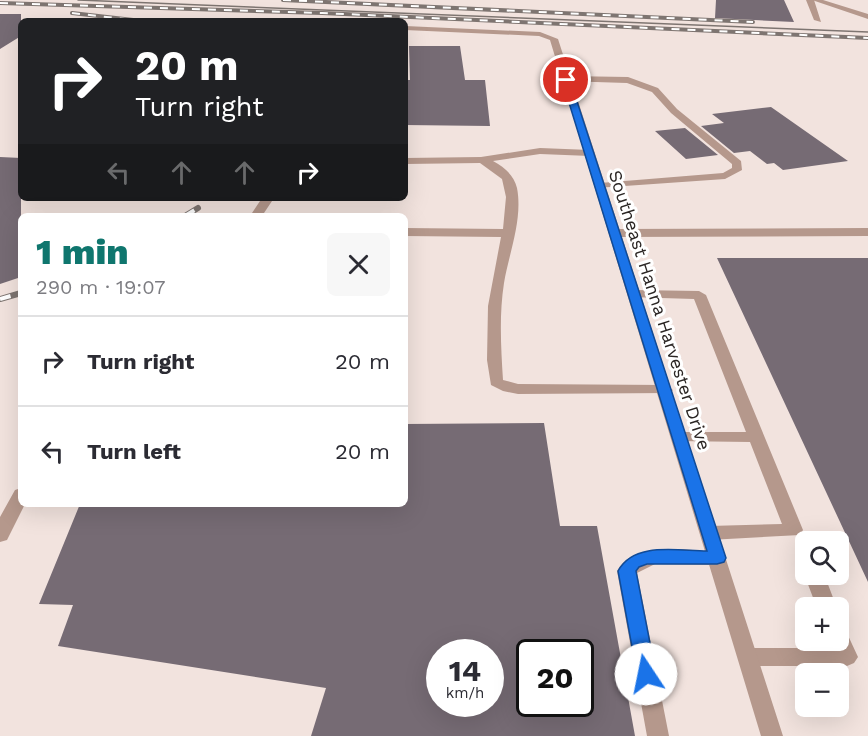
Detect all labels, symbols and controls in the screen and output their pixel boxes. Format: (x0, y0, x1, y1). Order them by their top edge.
text: 20 m (135, 41, 239, 90)
icon: right (36, 42, 114, 120)
pin (540, 54, 591, 105)
icon: arrive (549, 63, 582, 96)
text: Turn right (135, 91, 264, 123)
icon: left (102, 156, 135, 189)
icon: ahead (165, 156, 198, 189)
icon: ahead (228, 156, 261, 189)
icon: right (291, 156, 324, 189)
street label: Southeast Hanna Harvester Drive (605, 167, 715, 453)
text: 1 min (36, 231, 129, 273)
button: close (327, 233, 390, 296)
text: 290 m · 19:07 (36, 275, 165, 299)
icon: right (36, 345, 69, 378)
text: Turn right (87, 349, 194, 374)
text: 20 m (335, 349, 390, 374)
icon: left (36, 435, 69, 468)
text: Turn left (87, 439, 181, 464)
text: 20 m (335, 439, 390, 464)
map controls (795, 531, 849, 717)
button: search (795, 531, 849, 585)
button: + (795, 597, 849, 651)
speed limit sign: 20 (516, 639, 594, 717)
position arrow (614, 642, 678, 706)
text: 14 (449, 653, 481, 688)
button: − (795, 663, 849, 717)
text: km/h (446, 684, 484, 702)

